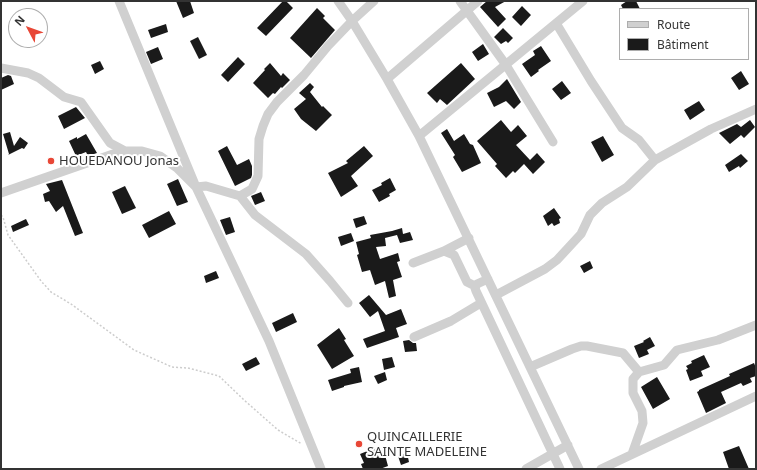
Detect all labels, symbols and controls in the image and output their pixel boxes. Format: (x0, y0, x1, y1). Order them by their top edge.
north arrow (8, 8, 48, 48)
legend (619, 8, 749, 60)
text: N (11, 12, 28, 29)
text: Route (657, 16, 690, 33)
text: Bâtiment (657, 36, 709, 53)
place label: HOUEDANOU Jonas (59, 153, 179, 169)
marker: HOUEDANOU Jonas (46, 156, 56, 166)
place label: QUINCAILLERIE SAINTE MADELEINE (367, 429, 487, 460)
marker: QUINCAILLERIE SAINTE MADELEINE (354, 439, 364, 449)

